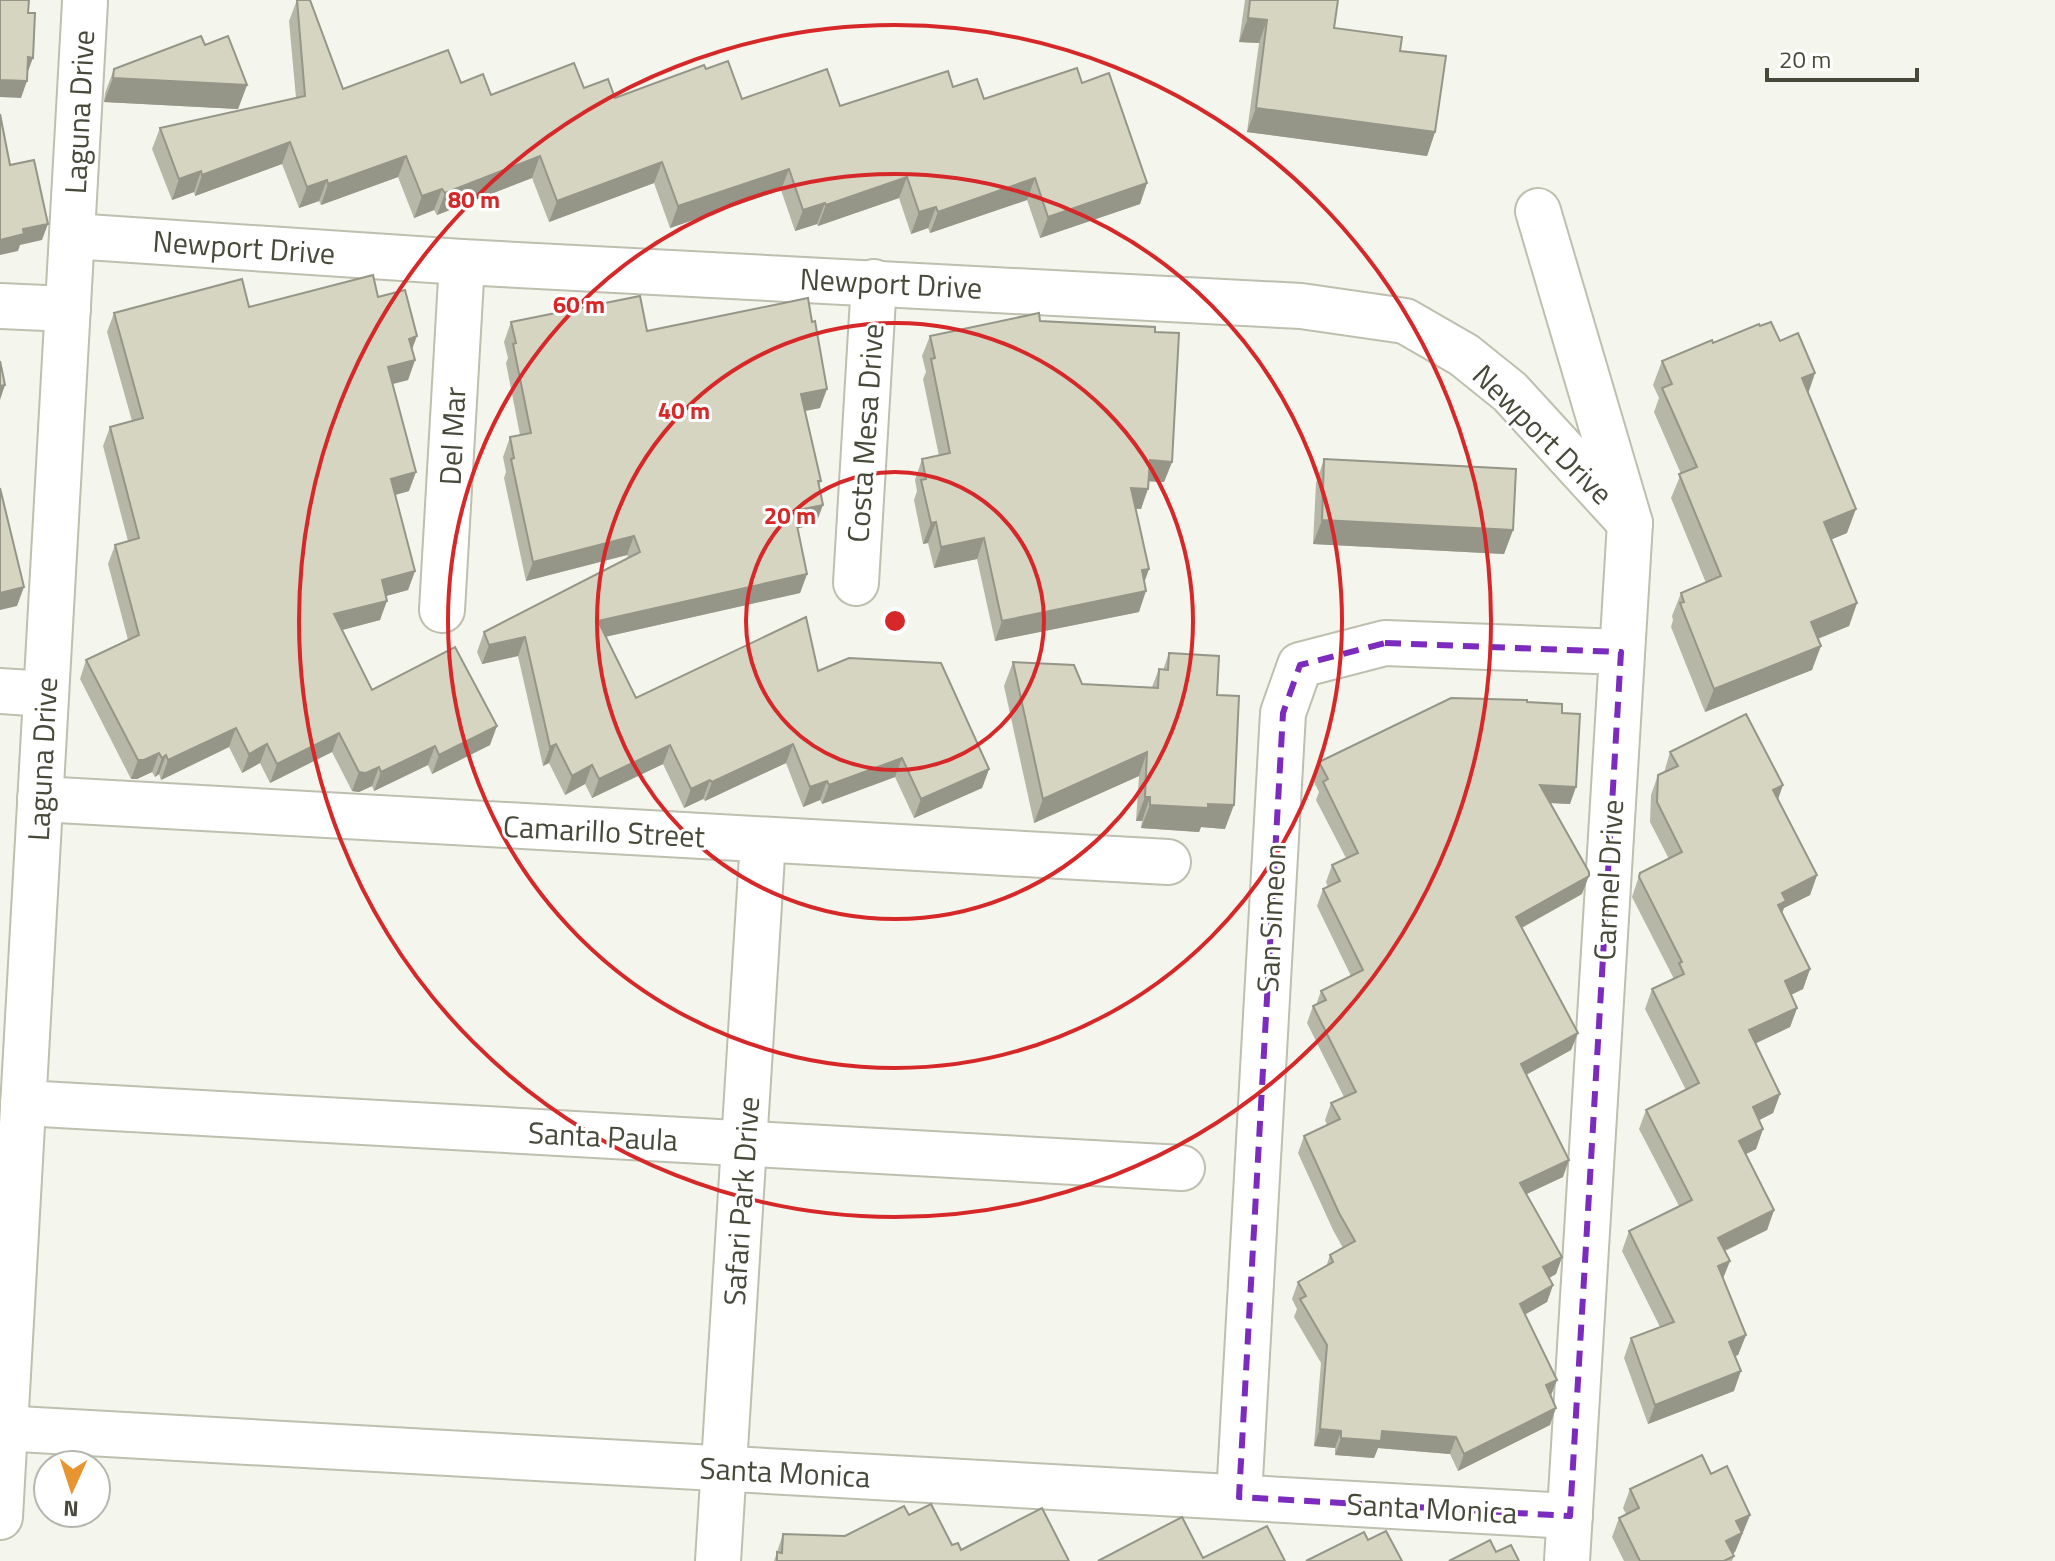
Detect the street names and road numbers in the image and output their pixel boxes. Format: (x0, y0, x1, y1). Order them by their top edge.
street label: Laguna Drive (52, 29, 106, 195)
street label: Newport Drive (151, 218, 337, 276)
street label: Newport Drive (799, 255, 983, 311)
street label: Costa Mesa Drive (834, 322, 896, 544)
street label: Newport Drive (1462, 353, 1624, 515)
street label: Del Mar (426, 386, 478, 486)
street label: Laguna Drive (15, 676, 69, 842)
street label: Carmel Drive (1581, 798, 1635, 962)
street label: Camarillo Street (502, 803, 707, 859)
street label: San Simeon (1244, 842, 1298, 994)
street label: Safari Park Drive (711, 1095, 771, 1307)
street label: Santa Paula (527, 1109, 679, 1163)
street label: Santa Monica (698, 1445, 872, 1499)
street label: Santa Monica (1345, 1481, 1519, 1535)

